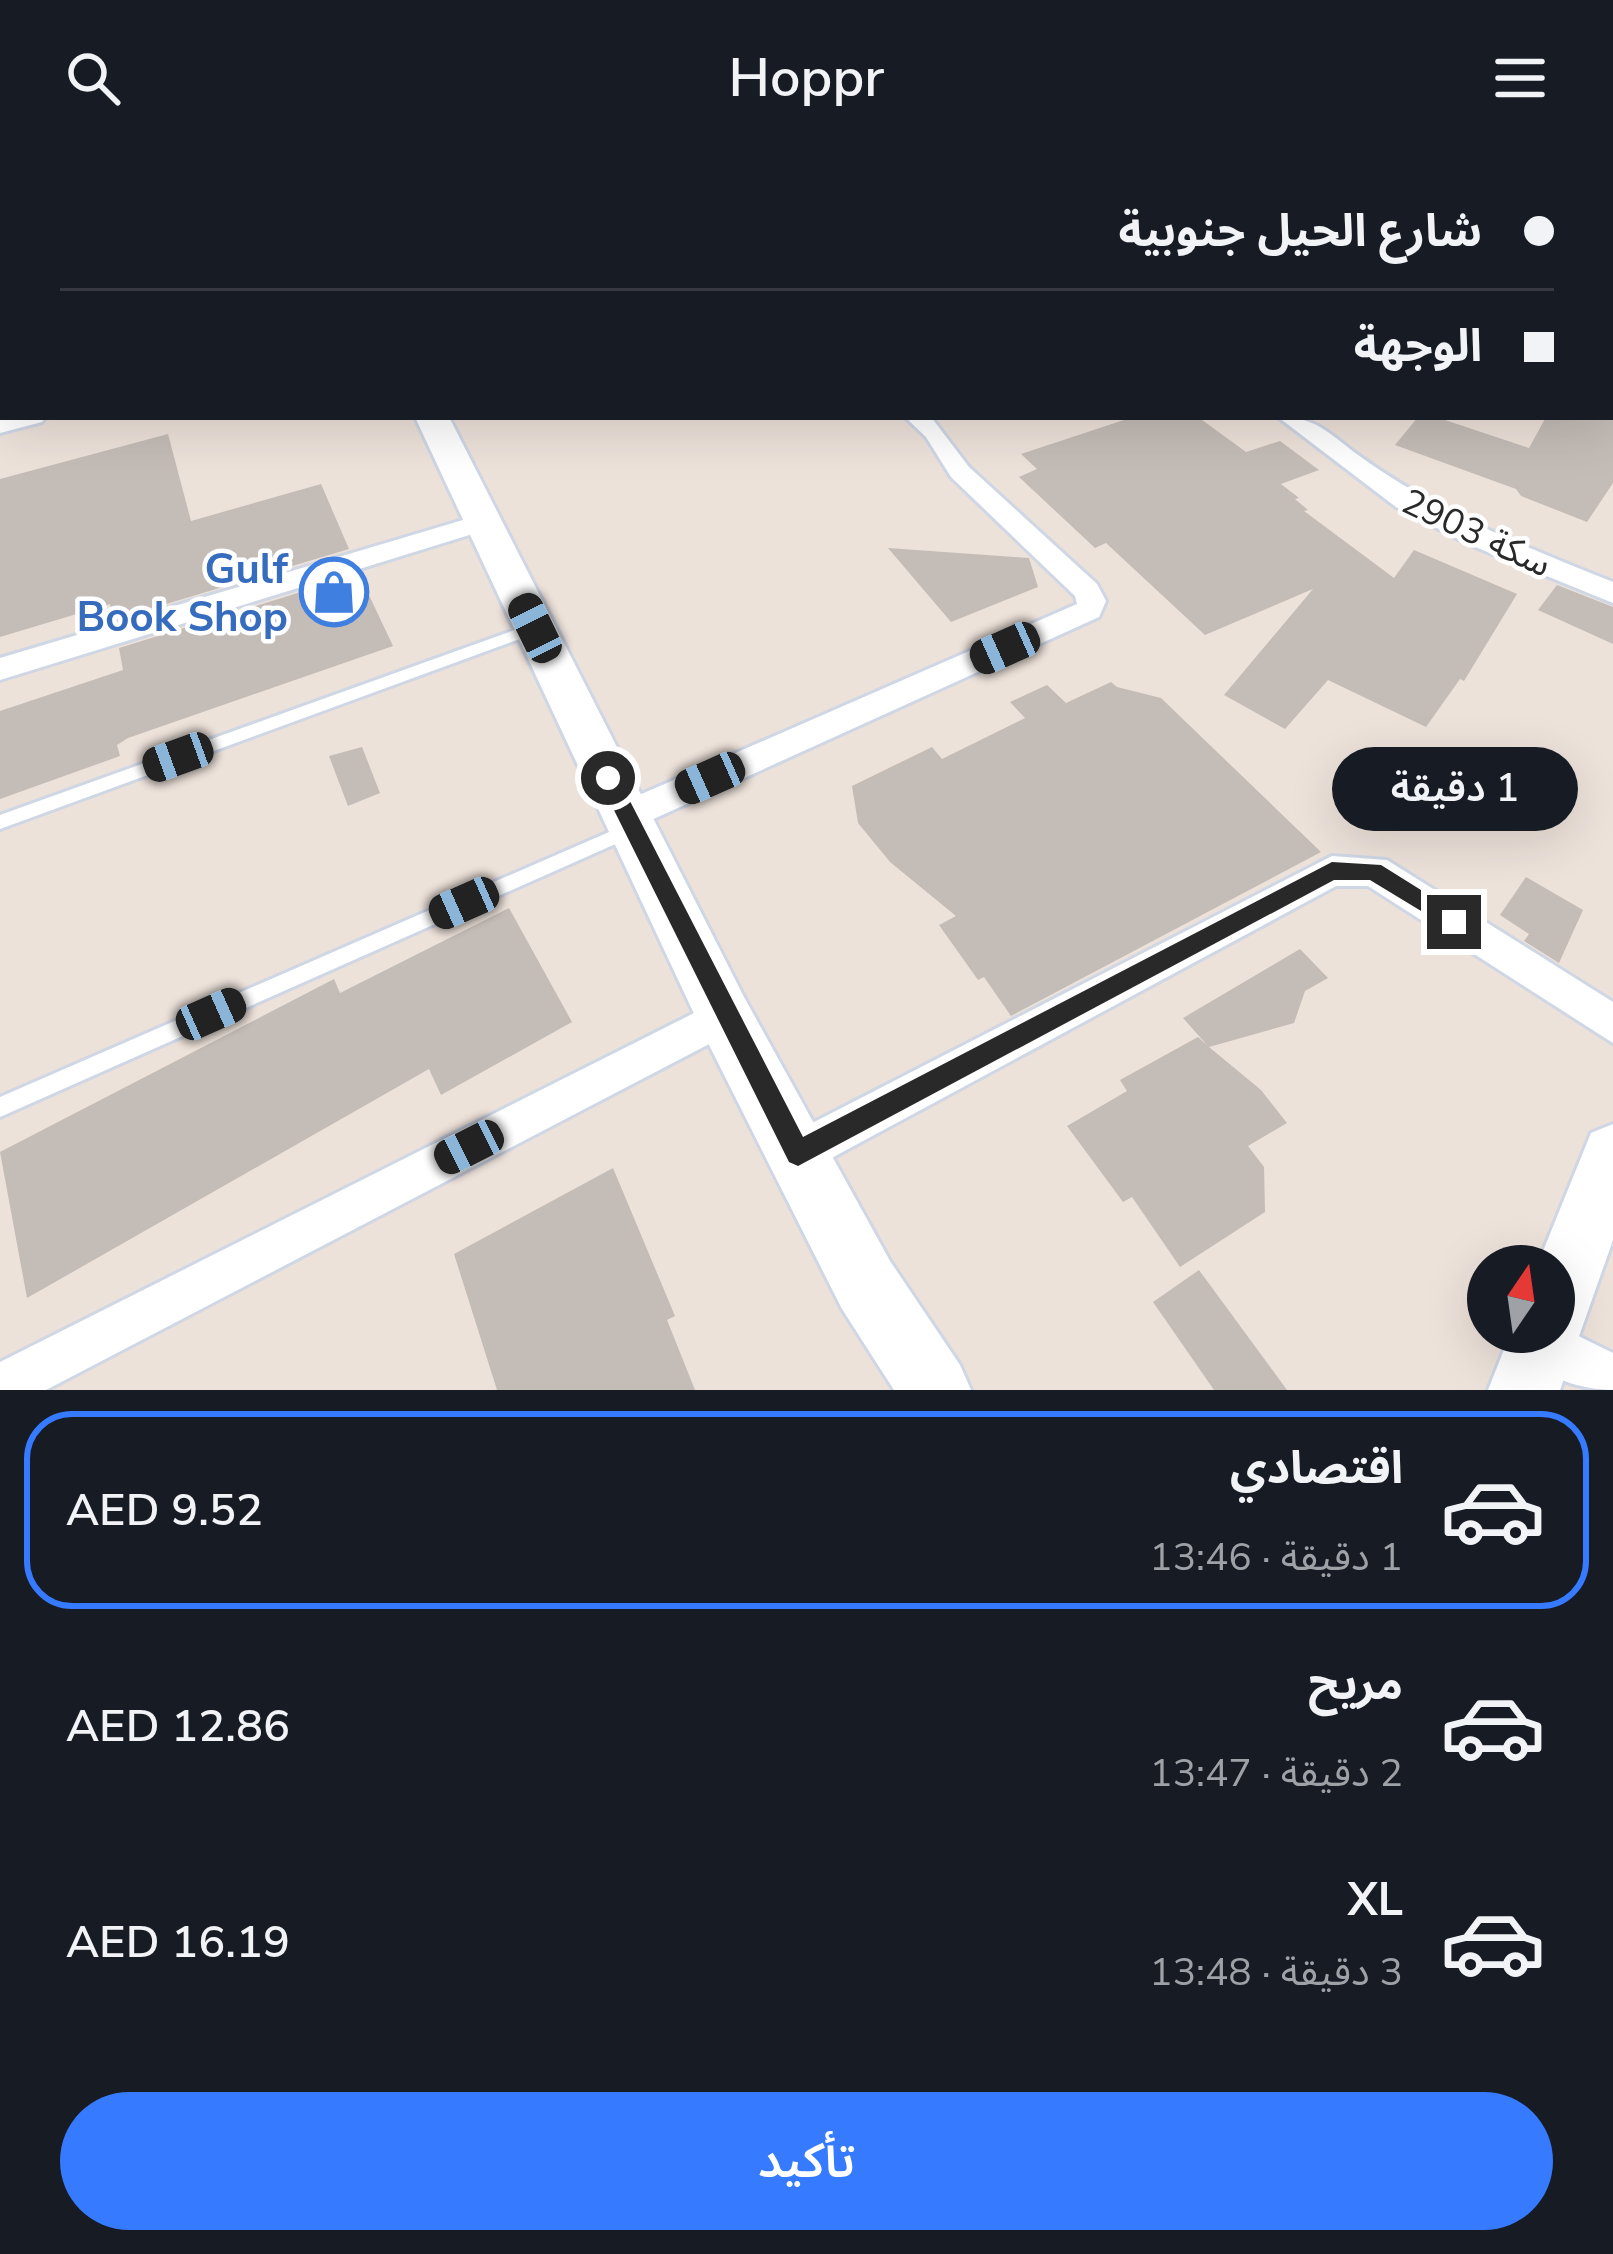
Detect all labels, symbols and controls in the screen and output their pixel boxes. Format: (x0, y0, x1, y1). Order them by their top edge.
text: Hoppr (729, 41, 884, 115)
icon: search (60, 45, 126, 111)
icon: menu (1487, 45, 1553, 111)
text: شارع الحيل جنوبية (1118, 201, 1482, 262)
text: الوجهة (1354, 316, 1482, 377)
street label: سكة 2903 (1394, 477, 1559, 589)
place label: Gulf Book Shop (76, 541, 289, 646)
shop icon: Gulf Book Shop (299, 557, 369, 627)
car (503, 588, 567, 668)
car (965, 617, 1045, 679)
car (138, 728, 218, 786)
car (670, 747, 750, 809)
callout: 1 دقيقة (1331, 748, 1577, 832)
route start (581, 751, 635, 805)
text: 1 دقيقة (1391, 762, 1519, 815)
car (424, 872, 504, 934)
route end (1427, 895, 1481, 949)
car (171, 983, 251, 1045)
car (429, 1115, 509, 1179)
north arrow (1467, 1245, 1575, 1353)
map controls (1467, 1245, 1575, 1353)
text: اقتصادي (1230, 1438, 1403, 1499)
icon: car (1439, 1456, 1547, 1564)
text: AED 9.52 (66, 1480, 263, 1541)
text: 1 دقيقة · 13:46 (1149, 1531, 1403, 1584)
text: مريح (1308, 1654, 1403, 1715)
icon: car (1439, 1672, 1547, 1780)
text: AED 12.86 (66, 1696, 290, 1757)
text: 2 دقيقة · 13:47 (1149, 1747, 1403, 1800)
text: XL (1347, 1870, 1403, 1931)
icon: car (1439, 1888, 1547, 1996)
text: AED 16.19 (66, 1912, 290, 1973)
text: 3 دقيقة · 13:48 (1149, 1946, 1403, 1999)
button: تأكيد (60, 2092, 1553, 2230)

